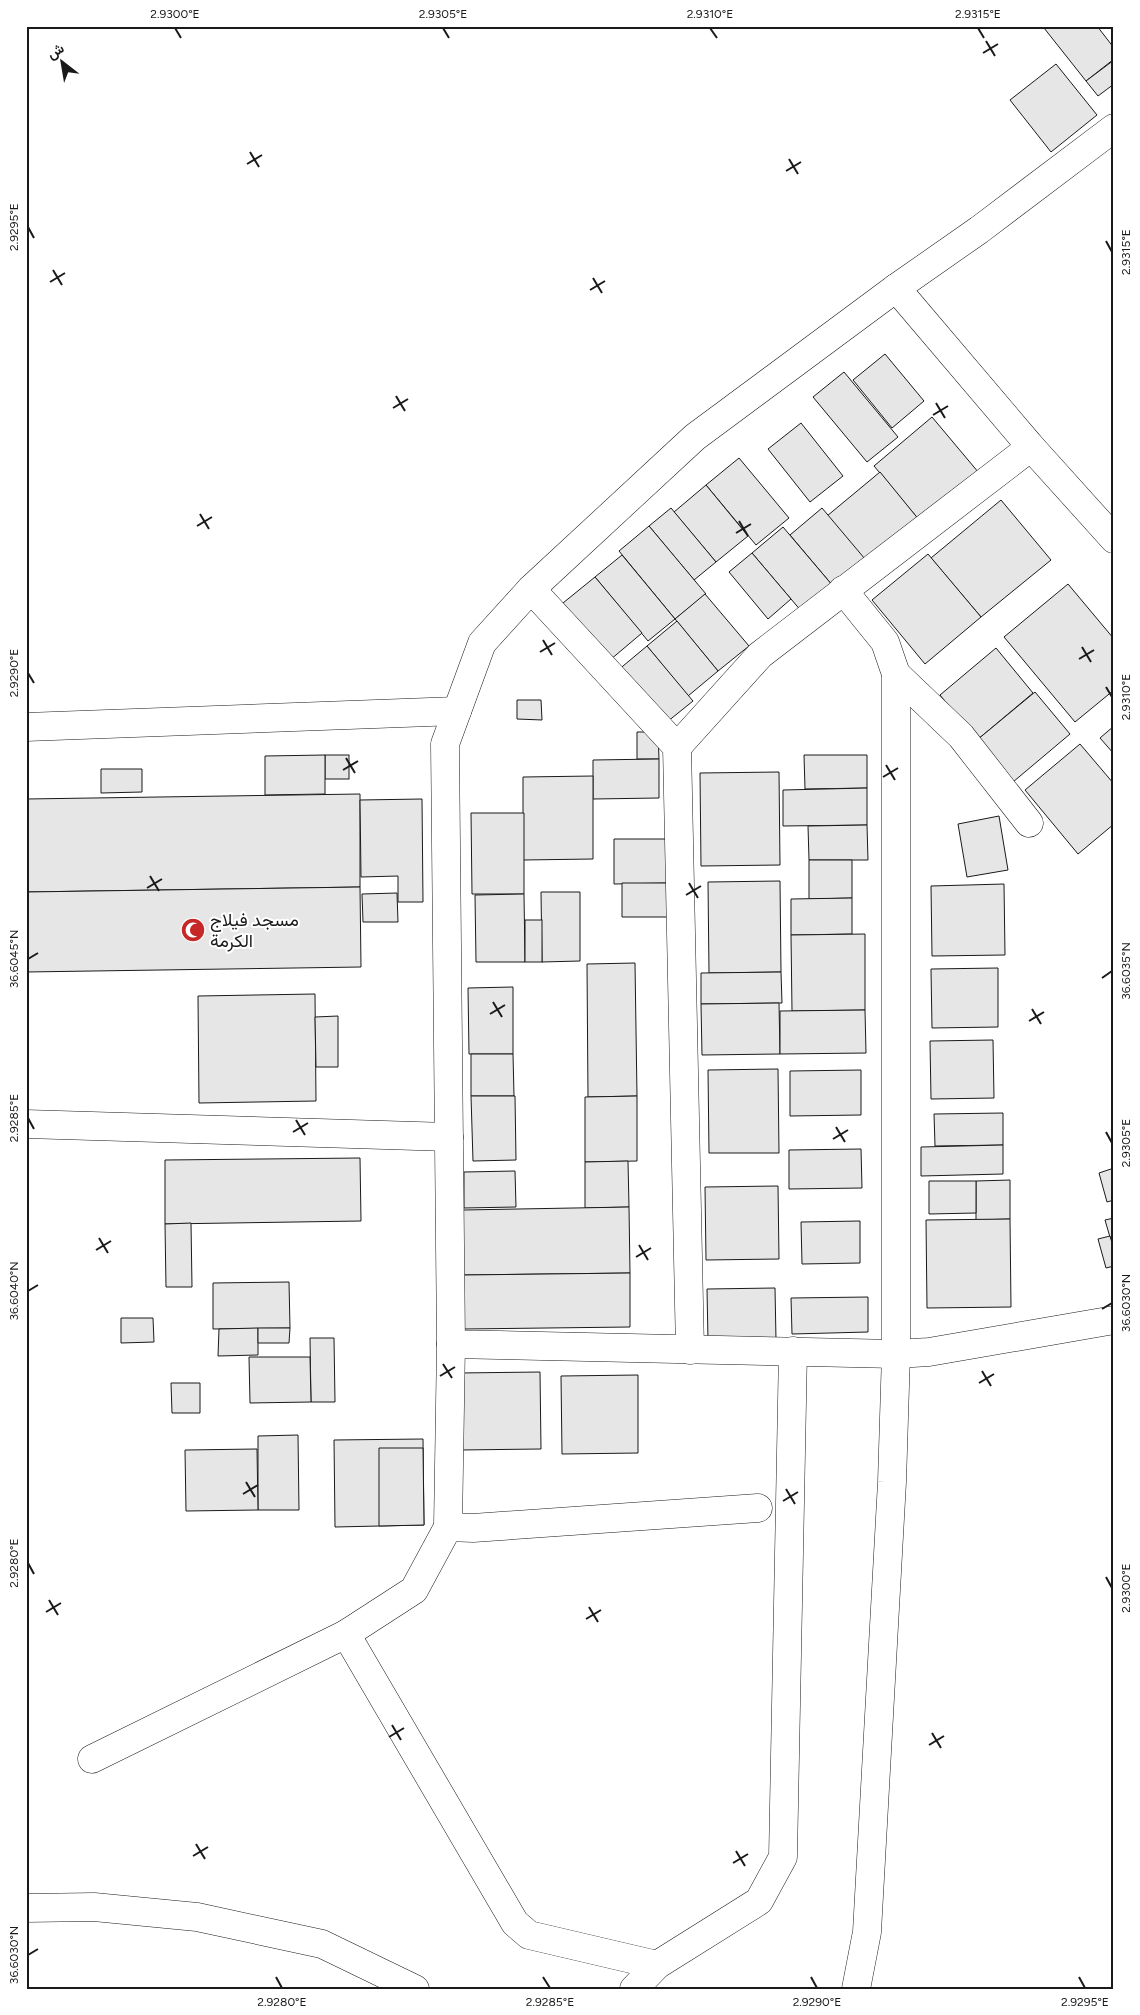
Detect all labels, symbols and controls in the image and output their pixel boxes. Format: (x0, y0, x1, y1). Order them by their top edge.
text: 2.9300°E (150, 7, 200, 21)
text: 2.9305°E (419, 7, 467, 21)
text: 2.9310°E (687, 7, 733, 21)
text: 2.9315°E (955, 7, 1001, 21)
north arrow (38, 38, 88, 88)
text: ش (44, 40, 67, 63)
text: 2.9295°E (7, 203, 21, 251)
text: 2.9315°E (1119, 229, 1133, 275)
text: 2.9290°E (7, 649, 21, 697)
text: 2.9310°E (1119, 674, 1133, 720)
place label: مسجد فيلاج الكرمة (210, 909, 299, 952)
mosque icon: مسجد فيلاج الكرمة (180, 917, 206, 943)
text: 36.6045°N (7, 930, 21, 988)
text: 36.6035°N (1119, 942, 1133, 1000)
text: 2.9285°E (7, 1094, 21, 1142)
text: 2.9305°E (1119, 1119, 1133, 1167)
text: 36.6040°N (7, 1261, 21, 1321)
text: 36.6030°N (1119, 1274, 1133, 1332)
text: 2.9280°E (7, 1538, 21, 1588)
text: 2.9300°E (1119, 1563, 1133, 1613)
text: 36.6030°N (7, 1926, 21, 1984)
text: 2.9280°E (257, 1995, 307, 2009)
text: 2.9285°E (526, 1995, 574, 2009)
text: 2.9290°E (793, 1995, 841, 2009)
text: 2.9295°E (1061, 1995, 1109, 2009)

